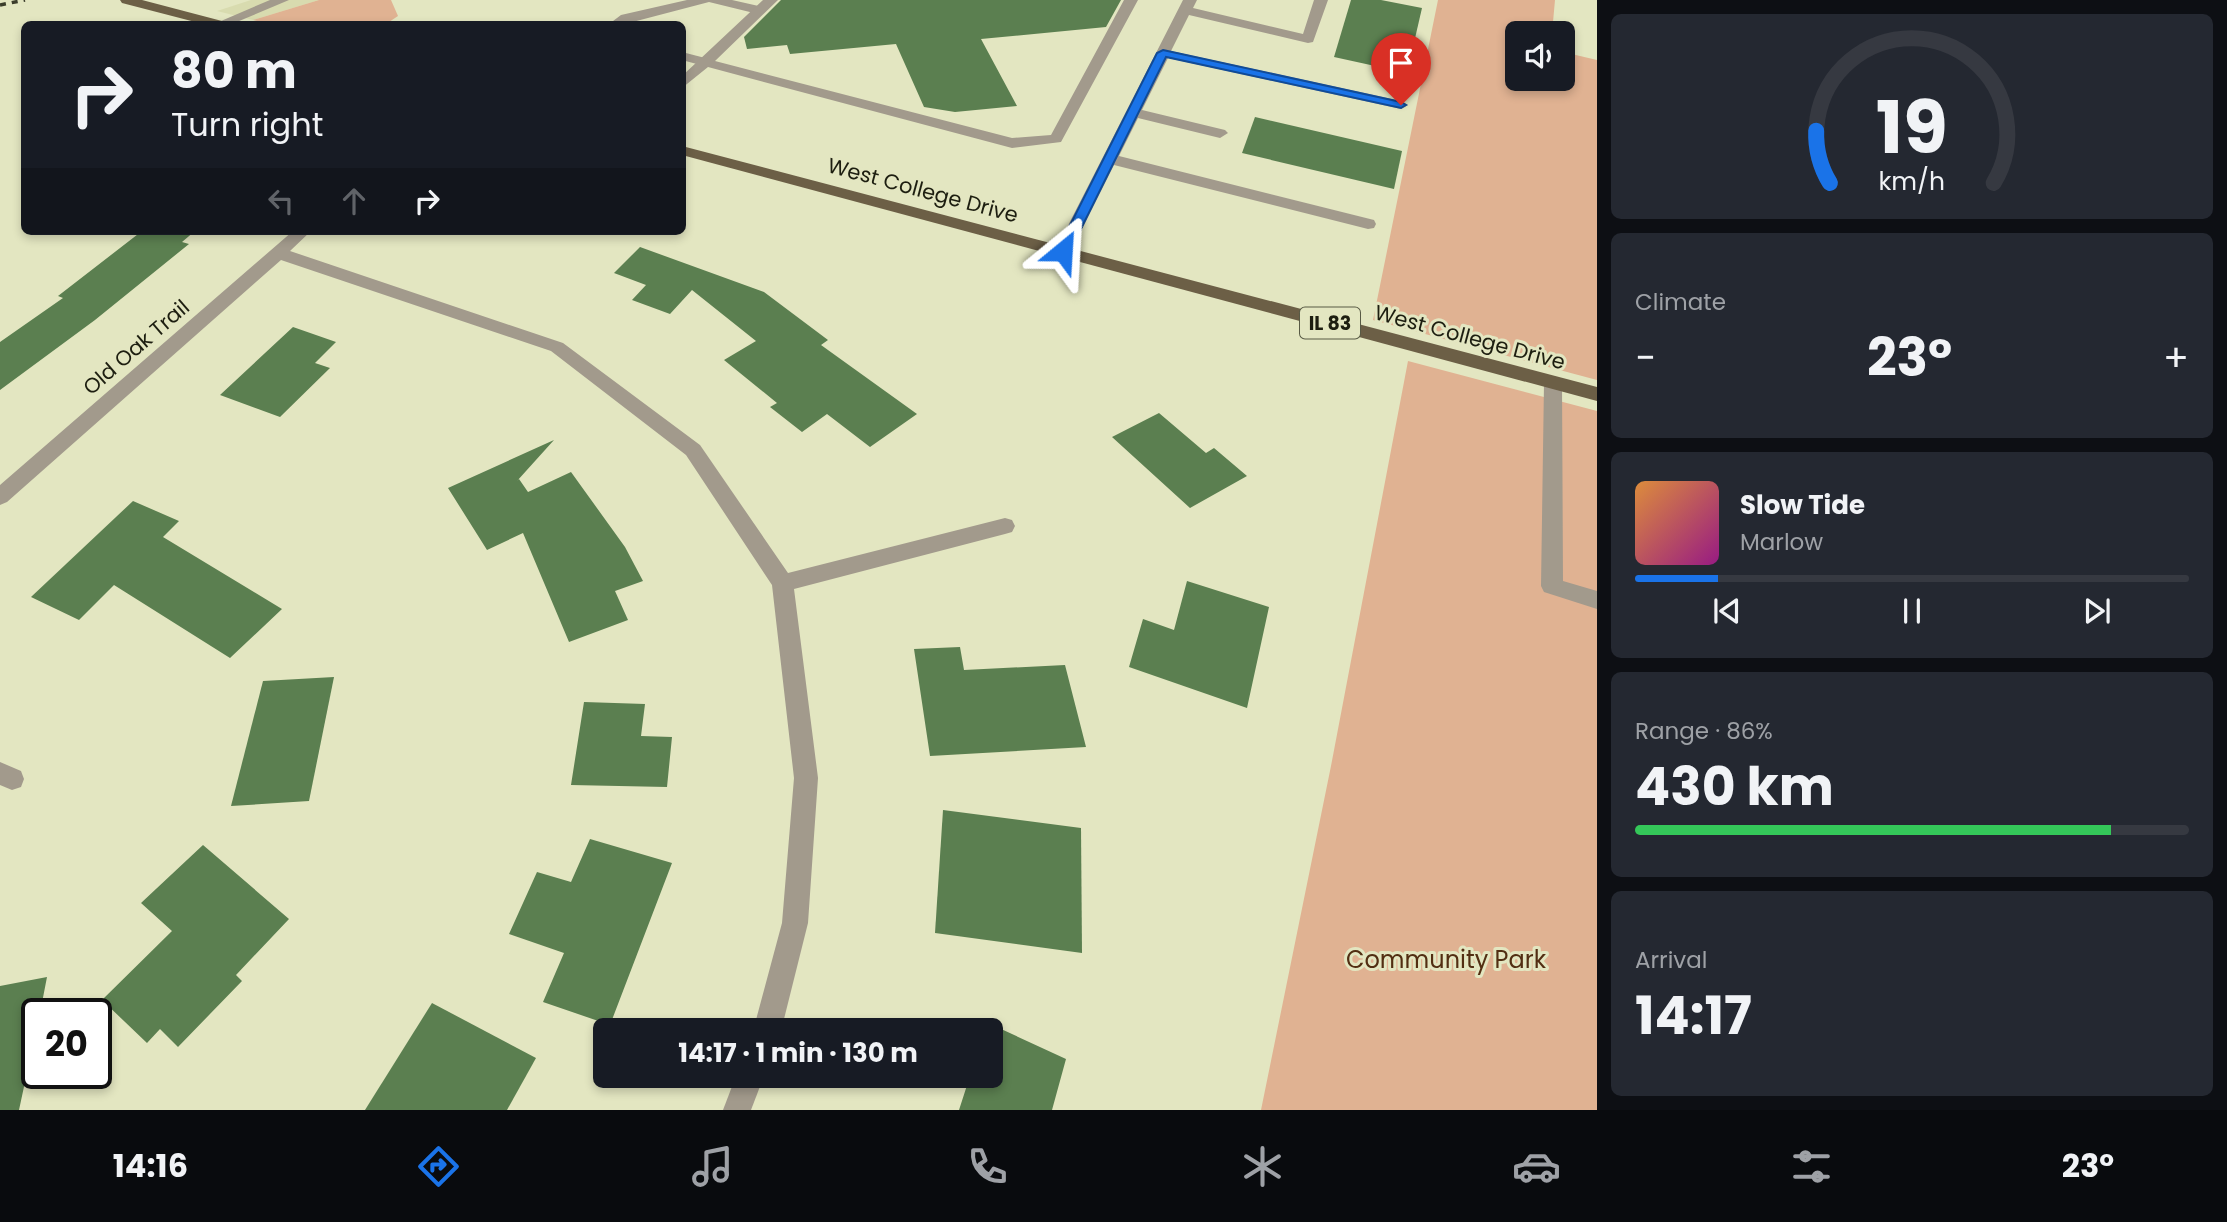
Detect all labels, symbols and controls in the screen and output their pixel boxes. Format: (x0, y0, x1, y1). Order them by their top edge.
map controls (1505, 21, 1575, 91)
button: sound (1505, 21, 1575, 91)
pin (1371, 33, 1431, 105)
text: 80 m (171, 37, 297, 105)
icon: arrive (1382, 44, 1420, 82)
icon: right (56, 49, 147, 140)
text: 19 (1876, 77, 1948, 178)
text: Turn right (171, 102, 323, 147)
street label: West College Drive (824, 151, 1022, 229)
text: km/h (1879, 163, 1945, 198)
icon: left (262, 182, 300, 220)
icon: ahead (335, 182, 373, 220)
icon: right (408, 182, 446, 220)
position arrow (1026, 214, 1100, 288)
text: Climate (1635, 286, 1726, 318)
street label: Old Oak Trail (77, 293, 195, 401)
street label: West College Drive (1371, 298, 1569, 376)
road number: IL 83 (1300, 308, 1360, 338)
text: 23° (1867, 321, 1952, 394)
text: − (1635, 331, 1656, 384)
text: + (2163, 331, 2189, 384)
text: Slow Tide (1740, 487, 1865, 523)
text: Marlow (1740, 526, 1823, 558)
icon: previous (1708, 592, 1746, 630)
icon: pause (1893, 592, 1931, 630)
icon: next (2078, 592, 2116, 630)
text: Range · 86% (1635, 715, 1773, 747)
text: 430 km (1635, 750, 1834, 823)
park label: Community Park (1346, 943, 1547, 976)
text: Arrival (1635, 944, 1707, 976)
text: 14:17 (1635, 979, 1752, 1052)
speed limit sign: 20 (21, 998, 112, 1089)
text: 14:17 · 1 min · 130 m (678, 1035, 918, 1071)
icon: directions (414, 1142, 463, 1191)
icon: music (688, 1142, 737, 1191)
icon: phone (963, 1142, 1012, 1191)
icon: climate (1238, 1142, 1287, 1191)
icon: car (1512, 1142, 1561, 1191)
icon: filters (1787, 1142, 1836, 1191)
text: 14:16 (113, 1143, 188, 1188)
text: 23° (2062, 1143, 2114, 1188)

